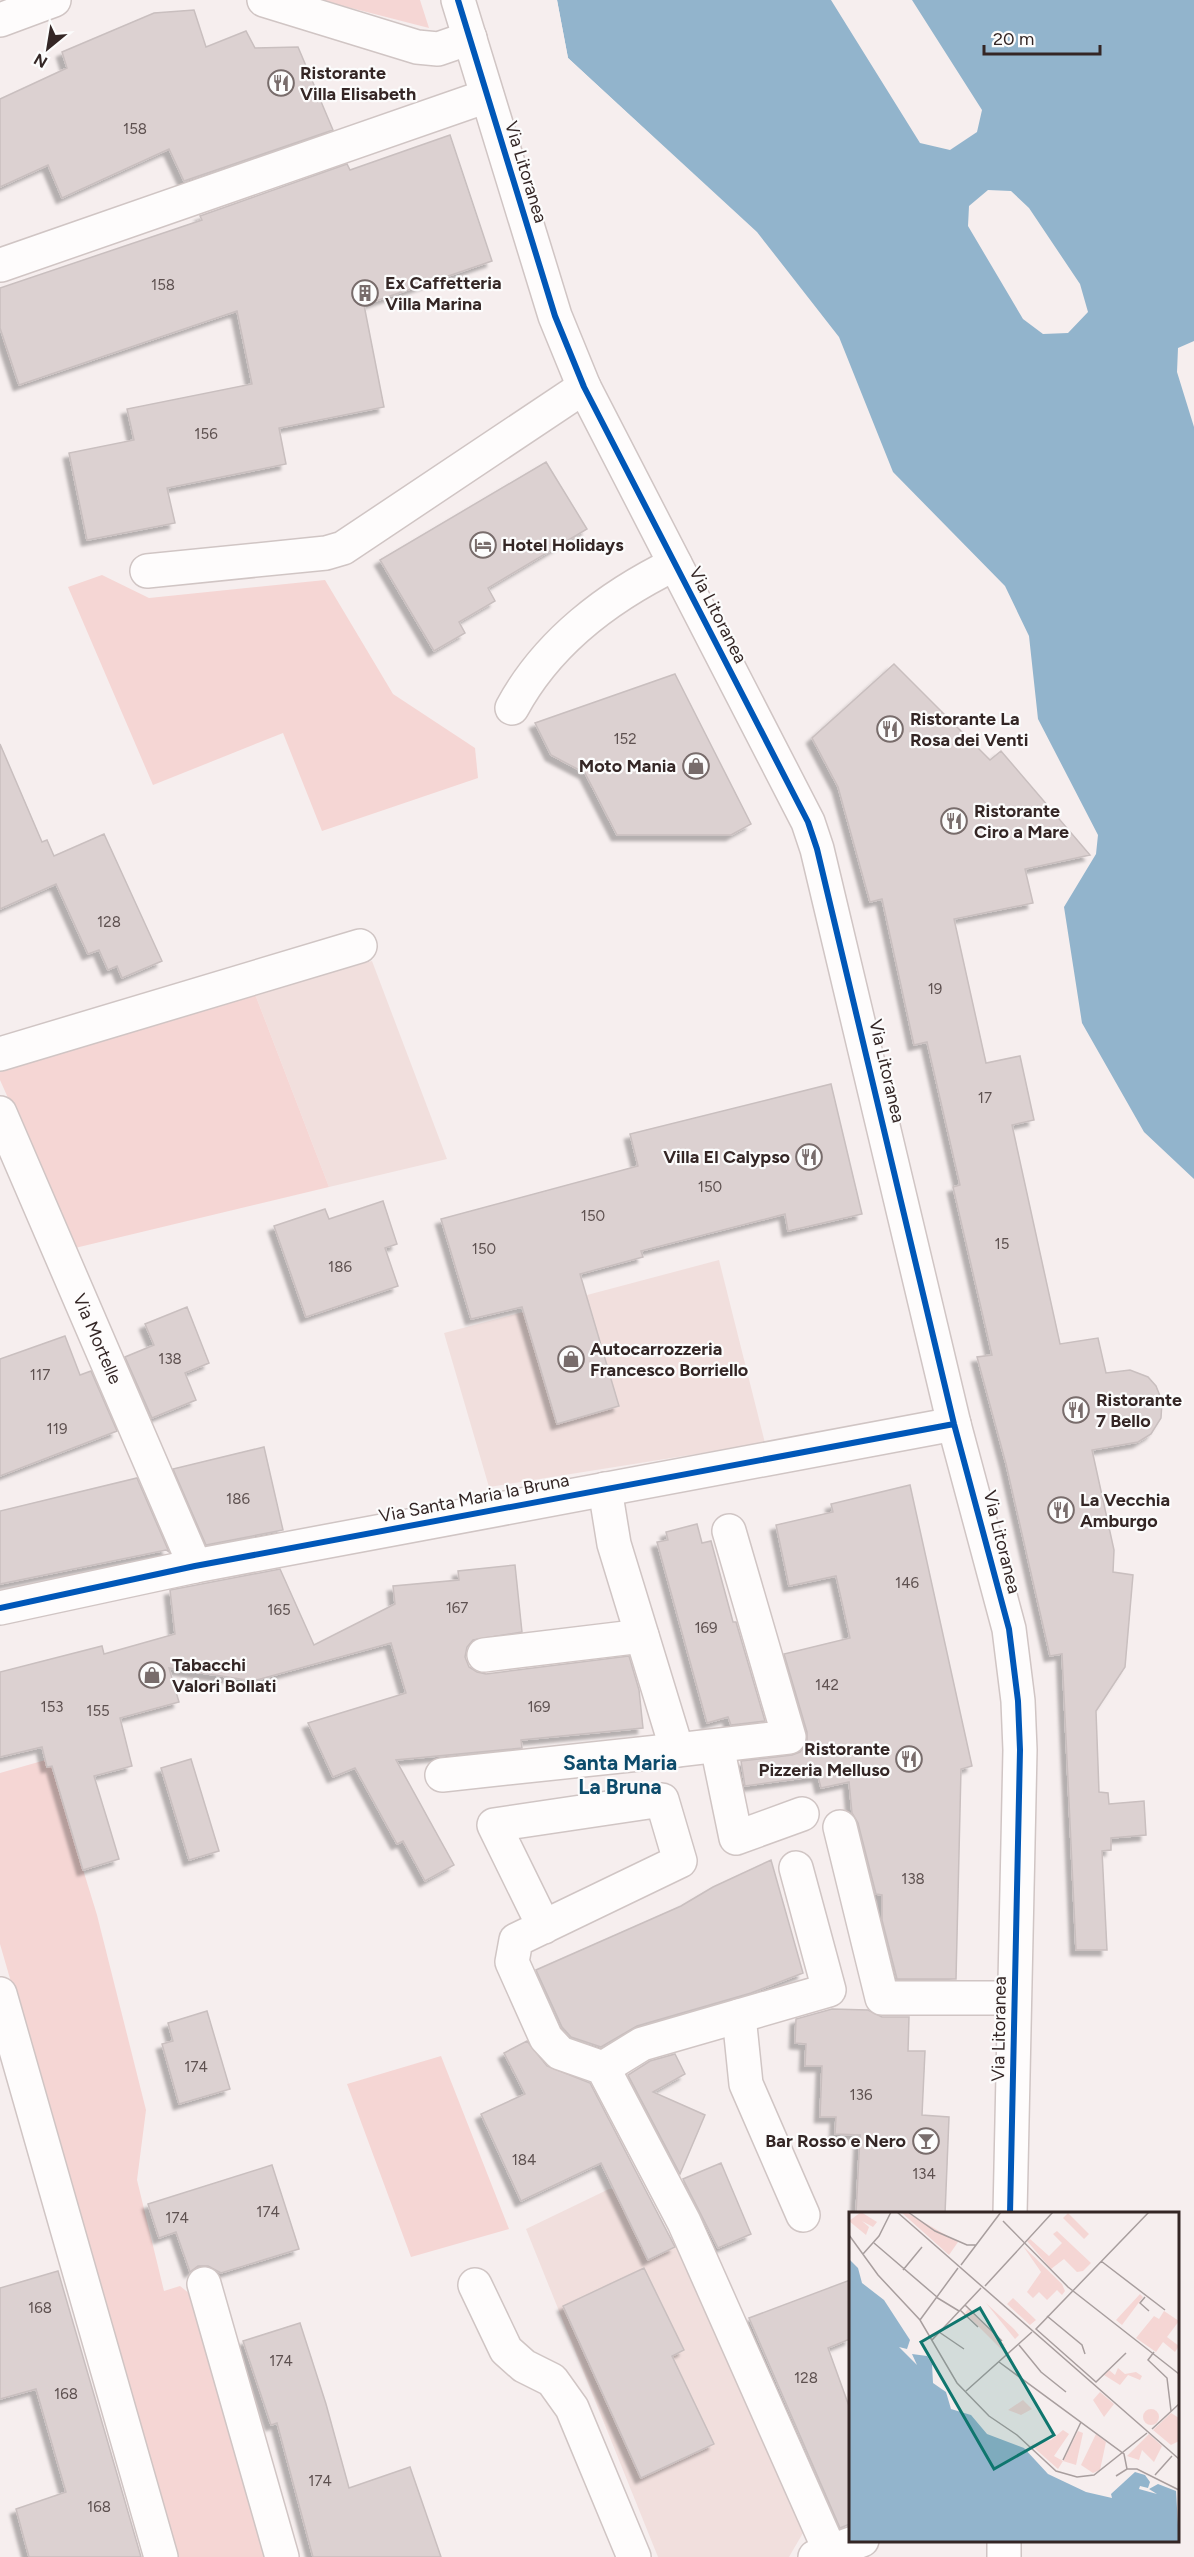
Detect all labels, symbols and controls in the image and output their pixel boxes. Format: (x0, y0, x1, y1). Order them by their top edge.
north arrow (18, 18, 78, 78)
scale bar (984, 18, 1100, 56)
text: 20 m (993, 28, 1034, 50)
text: N (31, 49, 51, 72)
place label: Ristorante Villa Elisabeth (300, 62, 416, 105)
restaurant icon: Ristorante Villa Elisabeth (266, 68, 296, 98)
street label: Via Litoranea (500, 118, 552, 226)
house number: 158 (123, 120, 147, 138)
place label: Ex Caffetteria Villa Marina (385, 272, 502, 315)
house number: 158 (151, 276, 175, 294)
building icon: Ex Caffetteria Villa Marina (350, 278, 380, 308)
house number: 156 (194, 425, 218, 443)
hotel icon: Hotel Holidays (468, 530, 498, 560)
place label: Hotel Holidays (502, 534, 624, 556)
street label: Via Litoranea (684, 563, 752, 667)
place label: Ristorante La Rosa dei Venti (910, 708, 1028, 751)
restaurant icon: Ristorante La Rosa dei Venti (875, 714, 905, 744)
house number: 152 (613, 730, 637, 748)
shop icon: Moto Mania (681, 751, 711, 781)
place label: Moto Mania (579, 755, 676, 777)
place label: Ristorante Ciro a Mare (974, 800, 1069, 843)
restaurant icon: Ristorante Ciro a Mare (939, 806, 969, 836)
house number: 128 (97, 913, 121, 931)
house number: 19 (928, 980, 942, 998)
street label: Via Litoranea (864, 1017, 910, 1125)
house number: 17 (978, 1089, 992, 1107)
restaurant icon: Villa El Calypso (794, 1142, 824, 1172)
place label: Villa El Calypso (663, 1146, 790, 1168)
house number: 150 (698, 1178, 722, 1196)
house number: 150 (581, 1207, 605, 1225)
house number: 15 (995, 1235, 1009, 1253)
house number: 150 (472, 1240, 496, 1258)
house number: 186 (328, 1258, 352, 1276)
street label: Via Mortelle (68, 1290, 127, 1388)
place label: Autocarrozzeria Francesco Borriello (590, 1338, 748, 1381)
shop icon: Autocarrozzeria Francesco Borriello (556, 1344, 586, 1374)
house number: 138 (158, 1350, 182, 1368)
house number: 117 (30, 1366, 50, 1384)
place label: Ristorante 7 Bello (1096, 1389, 1182, 1432)
restaurant icon: Ristorante 7 Bello (1061, 1395, 1091, 1425)
house number: 119 (47, 1420, 67, 1438)
street label: Via Santa Maria la Bruna (377, 1469, 571, 1527)
street label: Via Litoranea (979, 1488, 1025, 1596)
place label: La Vecchia Amburgo (1080, 1489, 1170, 1532)
house number: 186 (226, 1490, 250, 1508)
restaurant icon: La Vecchia Amburgo (1046, 1495, 1076, 1525)
house number: 146 (895, 1574, 920, 1592)
house number: 167 (446, 1599, 468, 1617)
house number: 165 (267, 1601, 291, 1619)
house number: 169 (694, 1619, 718, 1637)
place label: Tabacchi Valori Bollati (172, 1654, 276, 1697)
shop icon: Tabacchi Valori Bollati (137, 1660, 167, 1690)
house number: 142 (815, 1676, 839, 1694)
house number: 153 (41, 1698, 63, 1716)
house number: 169 (527, 1698, 551, 1716)
house number: 155 (86, 1702, 110, 1720)
place label: Ristorante Pizzeria Melluso (759, 1738, 890, 1781)
restaurant icon: Ristorante Pizzeria Melluso (894, 1744, 924, 1774)
district label: Santa Maria La Bruna (563, 1750, 677, 1799)
house number: 138 (901, 1870, 925, 1888)
street label: Via Litoranea (987, 1976, 1011, 2082)
house number: 174 (184, 2058, 208, 2076)
house number: 136 (850, 2086, 873, 2104)
bar icon: Bar Rosso e Nero (911, 2126, 941, 2156)
place label: Bar Rosso e Nero (765, 2130, 906, 2152)
house number: 184 (512, 2151, 536, 2169)
house number: 134 (912, 2165, 936, 2183)
house number: 174 (256, 2203, 280, 2221)
house number: 174 (165, 2209, 189, 2227)
inset map (849, 2212, 1179, 2542)
house number: 168 (28, 2299, 52, 2317)
house number: 174 (269, 2352, 293, 2370)
house number: 128 (794, 2369, 818, 2387)
house number: 168 (54, 2385, 78, 2403)
house number: 174 (308, 2472, 332, 2490)
house number: 168 (87, 2498, 111, 2516)

